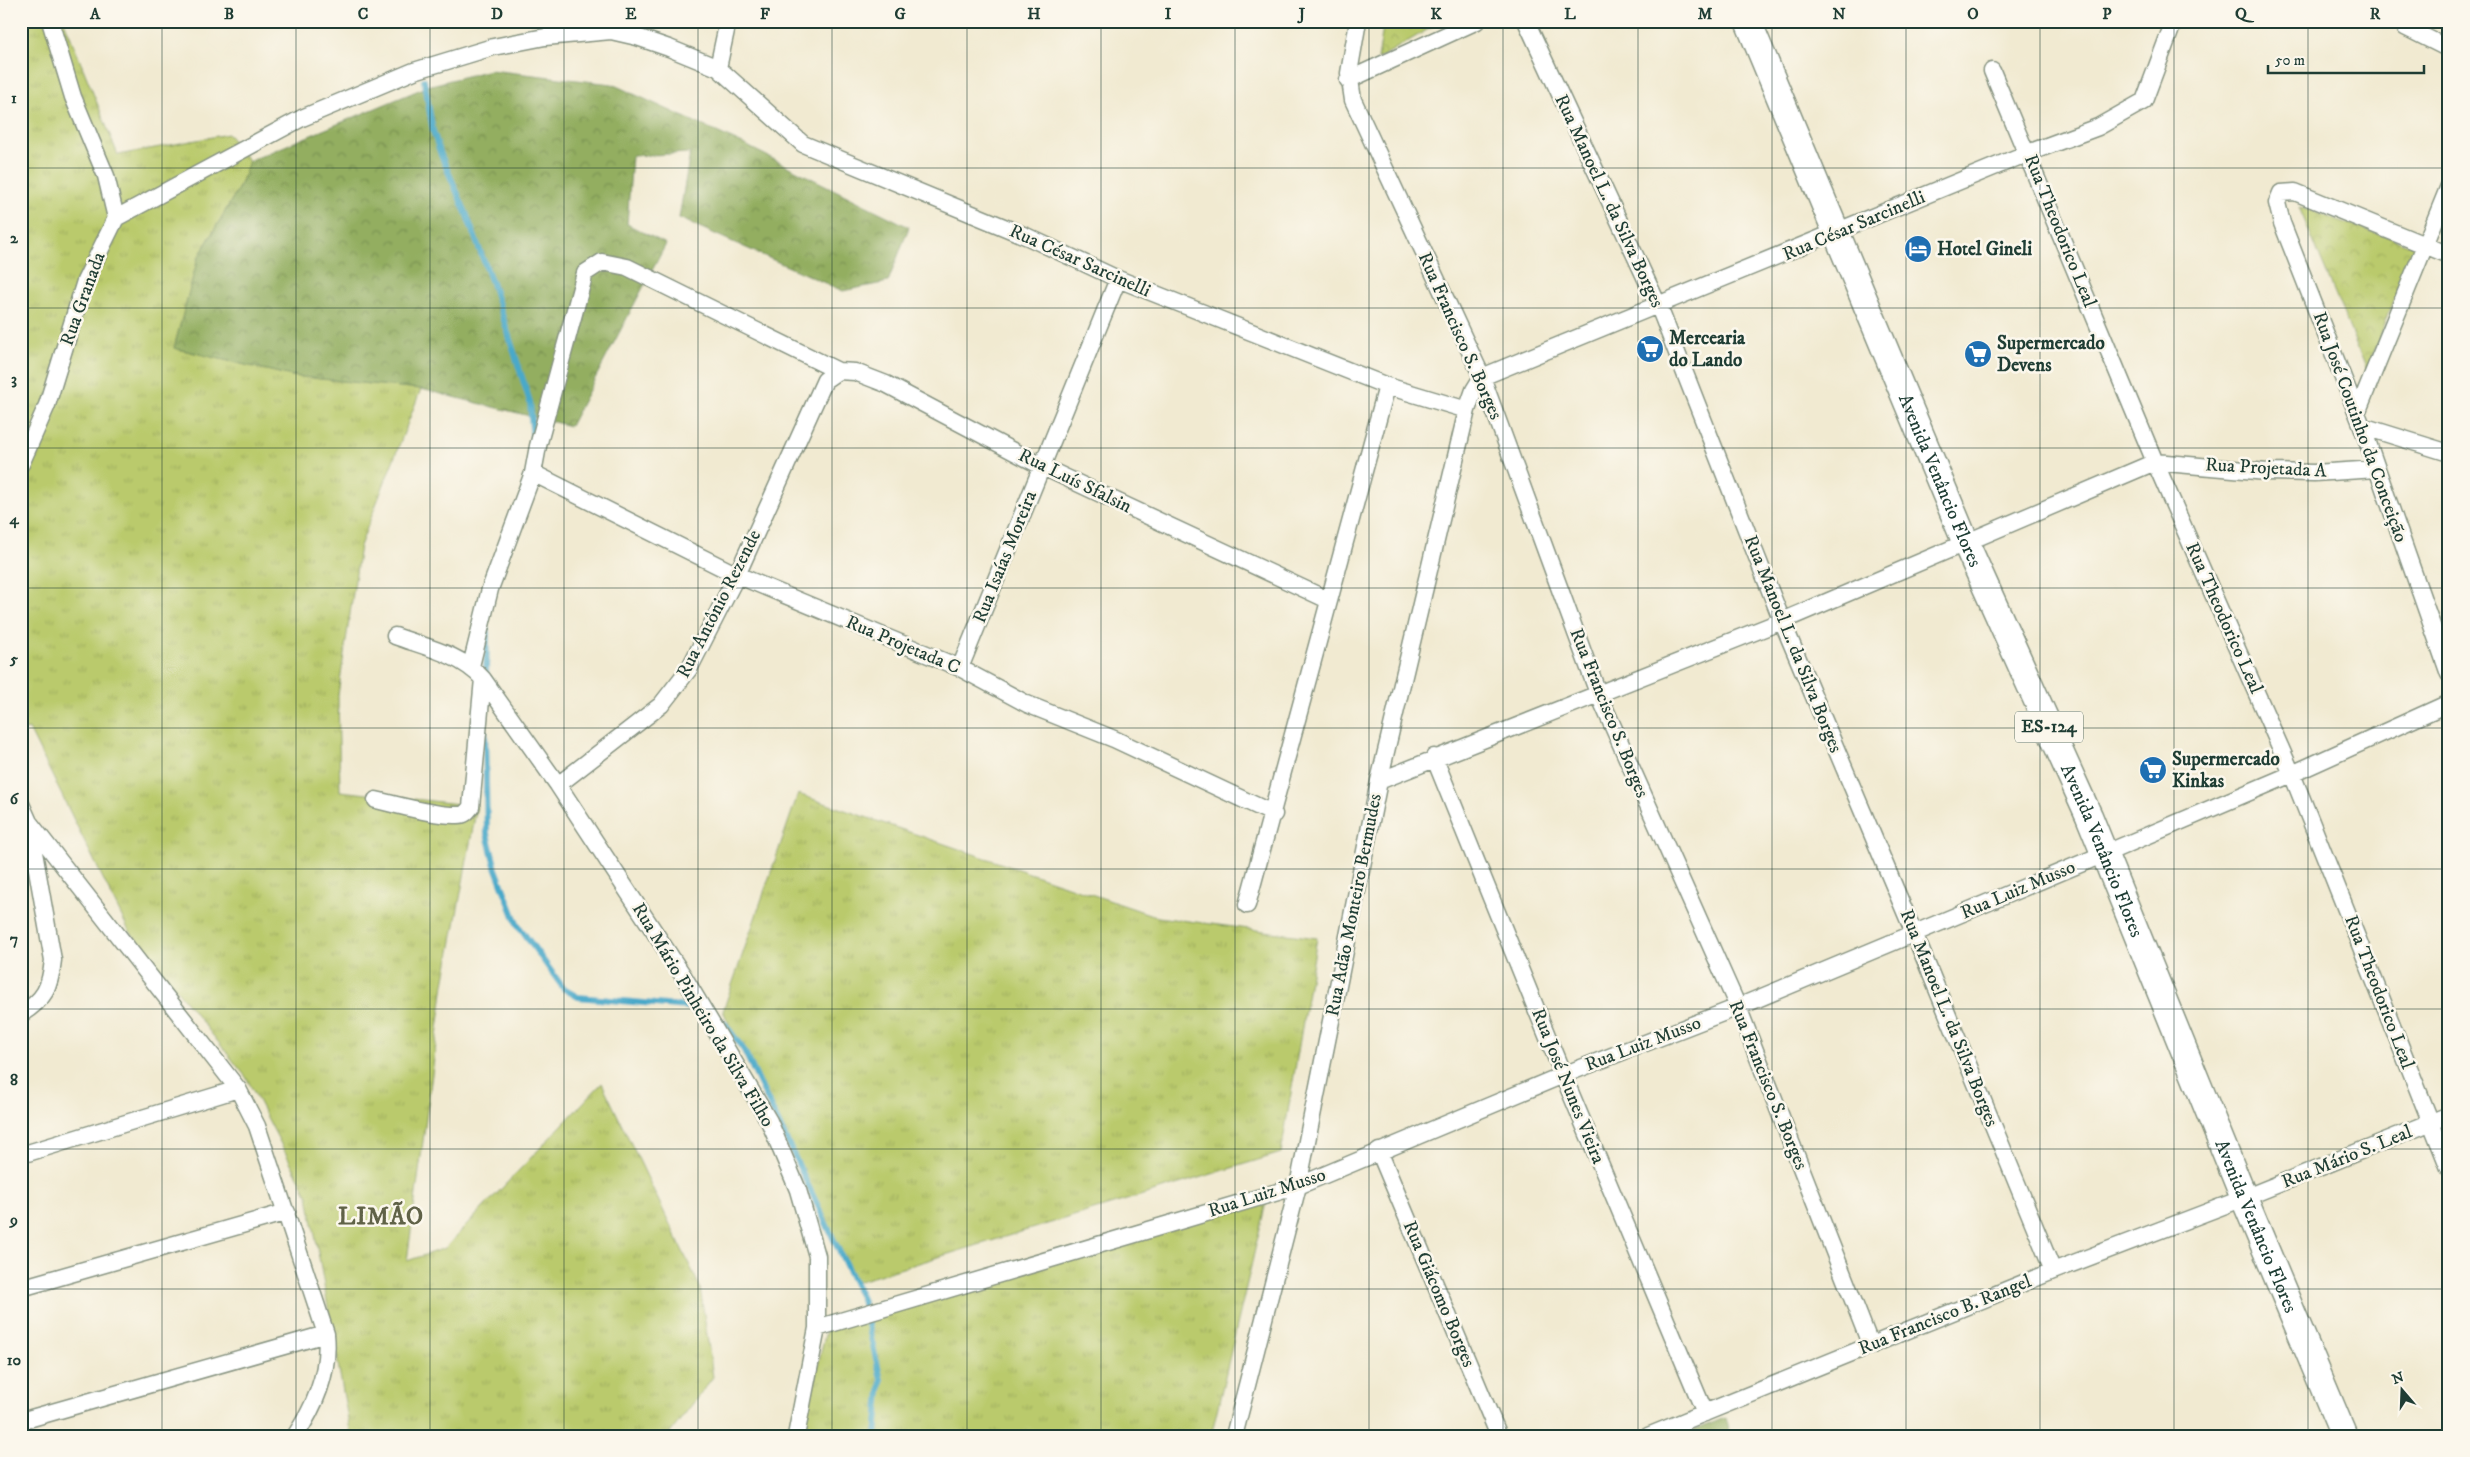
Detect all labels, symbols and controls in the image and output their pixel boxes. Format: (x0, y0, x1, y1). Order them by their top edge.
text: A (89, 4, 101, 24)
text: B (224, 4, 234, 24)
text: C (358, 4, 368, 24)
text: D (491, 4, 503, 24)
text: E (625, 4, 637, 24)
text: F (760, 4, 770, 24)
text: G (894, 4, 906, 24)
text: H (1027, 4, 1041, 24)
text: I (1165, 4, 1172, 24)
text: J (1297, 4, 1306, 24)
text: K (1430, 4, 1442, 24)
text: L (1564, 4, 1576, 24)
text: M (1698, 4, 1713, 24)
text: N (1832, 4, 1846, 24)
text: O (1967, 4, 1979, 24)
text: P (2102, 4, 2112, 24)
text: Q (2235, 4, 2255, 24)
text: R (2370, 4, 2381, 24)
scale bar (2268, 42, 2424, 74)
text: 50 m (2275, 51, 2305, 70)
text: 1 (11, 88, 17, 108)
street label: Rua Manoel L. da Silva Borges (1549, 91, 1669, 311)
street label: Rua Theodorico Leal (2019, 151, 2101, 311)
street label: Rua César Sarcinelli (1779, 186, 1929, 266)
street label: Rua César Sarcinelli (1006, 220, 1154, 302)
text: 2 (10, 228, 19, 248)
hotel icon: Hotel Gineli (1903, 234, 1933, 264)
place label: Hotel Gineli (1937, 238, 2032, 261)
street label: Rua Granada (55, 249, 111, 349)
street label: Rua Francisco S. Borges (1413, 249, 1507, 423)
street label: Rua José Coutinho da Conceição (2308, 309, 2412, 545)
place label: Mercearia do Lando (1669, 327, 1746, 372)
place label: Supermercado Devens (1997, 332, 2105, 377)
supermarket icon: Mercearia do Lando (1635, 334, 1665, 364)
supermarket icon: Supermercado Devens (1963, 339, 1993, 369)
text: 3 (11, 369, 17, 389)
street label: Avenida Venâncio Flores (1893, 391, 1987, 571)
street label: Rua Luís Sfalsin (1015, 444, 1135, 518)
street label: Rua Projetada A (2205, 453, 2328, 483)
street label: Rua Isaías Moreira (968, 487, 1042, 627)
text: 4 (8, 509, 19, 529)
street label: Rua Antônio Rezende (672, 526, 766, 682)
street label: Rua Manoel L. da Silva Borges (1739, 532, 1847, 756)
street label: Rua Theodorico Leal (2180, 539, 2268, 697)
street label: Rua Projetada C (842, 611, 964, 679)
street label: Rua Francisco S. Borges (1564, 625, 1654, 801)
text: 5 (9, 649, 18, 669)
road number: ES-124 (2015, 712, 2083, 742)
place label: Supermercado Kinkas (2172, 748, 2280, 793)
supermarket icon: Supermercado Kinkas (2138, 755, 2168, 785)
street label: Avenida Venâncio Flores (2056, 760, 2148, 940)
text: 6 (10, 789, 20, 809)
street label: Rua Adão Monteiro Bermudes (1321, 792, 1387, 1018)
street label: Rua Luiz Musso (1957, 856, 2079, 924)
street label: Rua Mário Pinheiro da Silva Filho (627, 899, 779, 1131)
street label: Rua Manoel L. da Silva Borges (1895, 906, 2003, 1130)
street label: Rua Theodorico Leal (2339, 912, 2419, 1072)
text: 7 (10, 929, 18, 949)
street label: Rua Francisco S. Borges (1723, 997, 1813, 1173)
street label: Rua José Nunes Vieira (1526, 1005, 1610, 1167)
street label: Rua Luiz Musso (1582, 1011, 1704, 1077)
text: 8 (10, 1070, 18, 1090)
street label: Rua Mário S. Leal (2278, 1120, 2416, 1194)
street label: Avenida Venâncio Flores (2210, 1136, 2302, 1316)
street label: Rua Luiz Musso (1205, 1163, 1329, 1223)
district label: LIMÃO (338, 1201, 424, 1232)
text: 9 (9, 1210, 18, 1230)
street label: Rua Giácomo Borges (1398, 1217, 1480, 1371)
street label: Rua Francisco B. Rangel (1855, 1270, 2035, 1360)
text: 10 (7, 1350, 22, 1370)
north arrow (2378, 1364, 2428, 1414)
text: N (2390, 1368, 2407, 1389)

